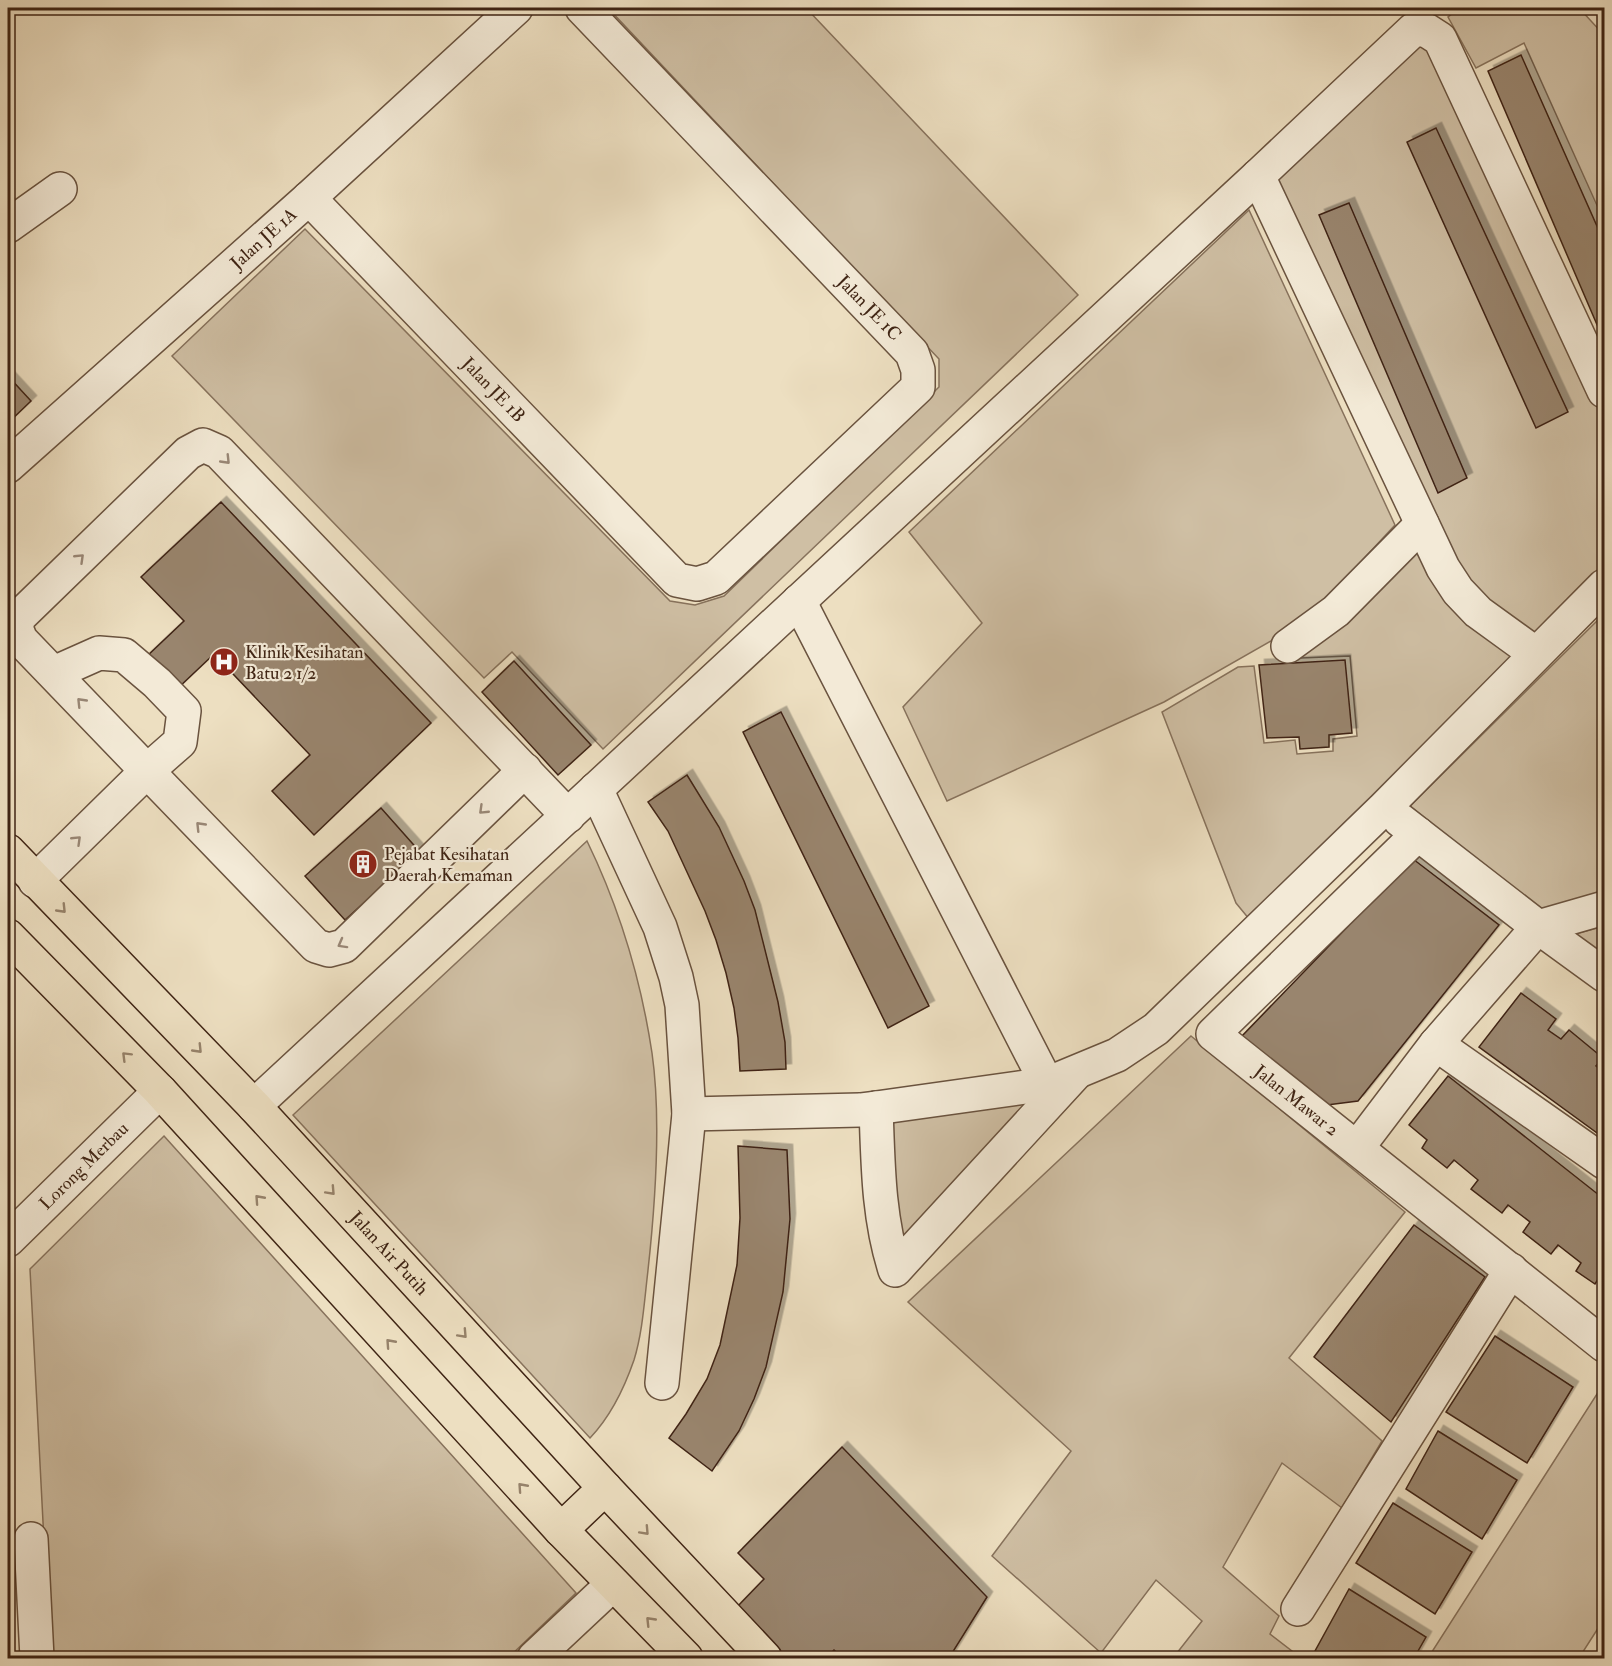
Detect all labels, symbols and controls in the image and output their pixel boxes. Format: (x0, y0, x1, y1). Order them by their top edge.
street label: Jalan JE 1A (225, 203, 302, 275)
street label: Jalan JE 1C (831, 269, 906, 346)
street label: Jalan JE 1B (456, 351, 530, 427)
one-way arrow (219, 453, 230, 463)
one-way arrow (74, 554, 84, 565)
place label: Klinik Kesihatan Batu 2 1/2 (245, 641, 364, 685)
hospital icon: Klinik Kesihatan Batu 2 1/2 (208, 646, 240, 678)
one-way arrow (77, 698, 88, 709)
one-way arrow (479, 803, 490, 814)
one-way arrow (196, 822, 207, 832)
one-way arrow (70, 836, 80, 847)
place label: Pejabat Kesihatan Daerah Kemaman (384, 843, 513, 887)
building icon: Pejabat Kesihatan Daerah Kemaman (347, 848, 379, 880)
one-way arrow (55, 902, 66, 912)
one-way arrow (337, 937, 348, 948)
one-way arrow (191, 1042, 202, 1052)
one-way arrow (122, 1053, 133, 1064)
street label: Jalan Mawar 2 (1249, 1059, 1344, 1141)
street label: Lorong Merbau (34, 1117, 133, 1215)
one-way arrow (324, 1184, 335, 1195)
one-way arrow (255, 1195, 266, 1206)
street label: Jalan Air Putih (344, 1205, 434, 1300)
one-way arrow (456, 1327, 467, 1338)
one-way arrow (386, 1339, 397, 1350)
one-way arrow (518, 1483, 529, 1494)
one-way arrow (638, 1524, 649, 1534)
one-way arrow (646, 1618, 657, 1629)

